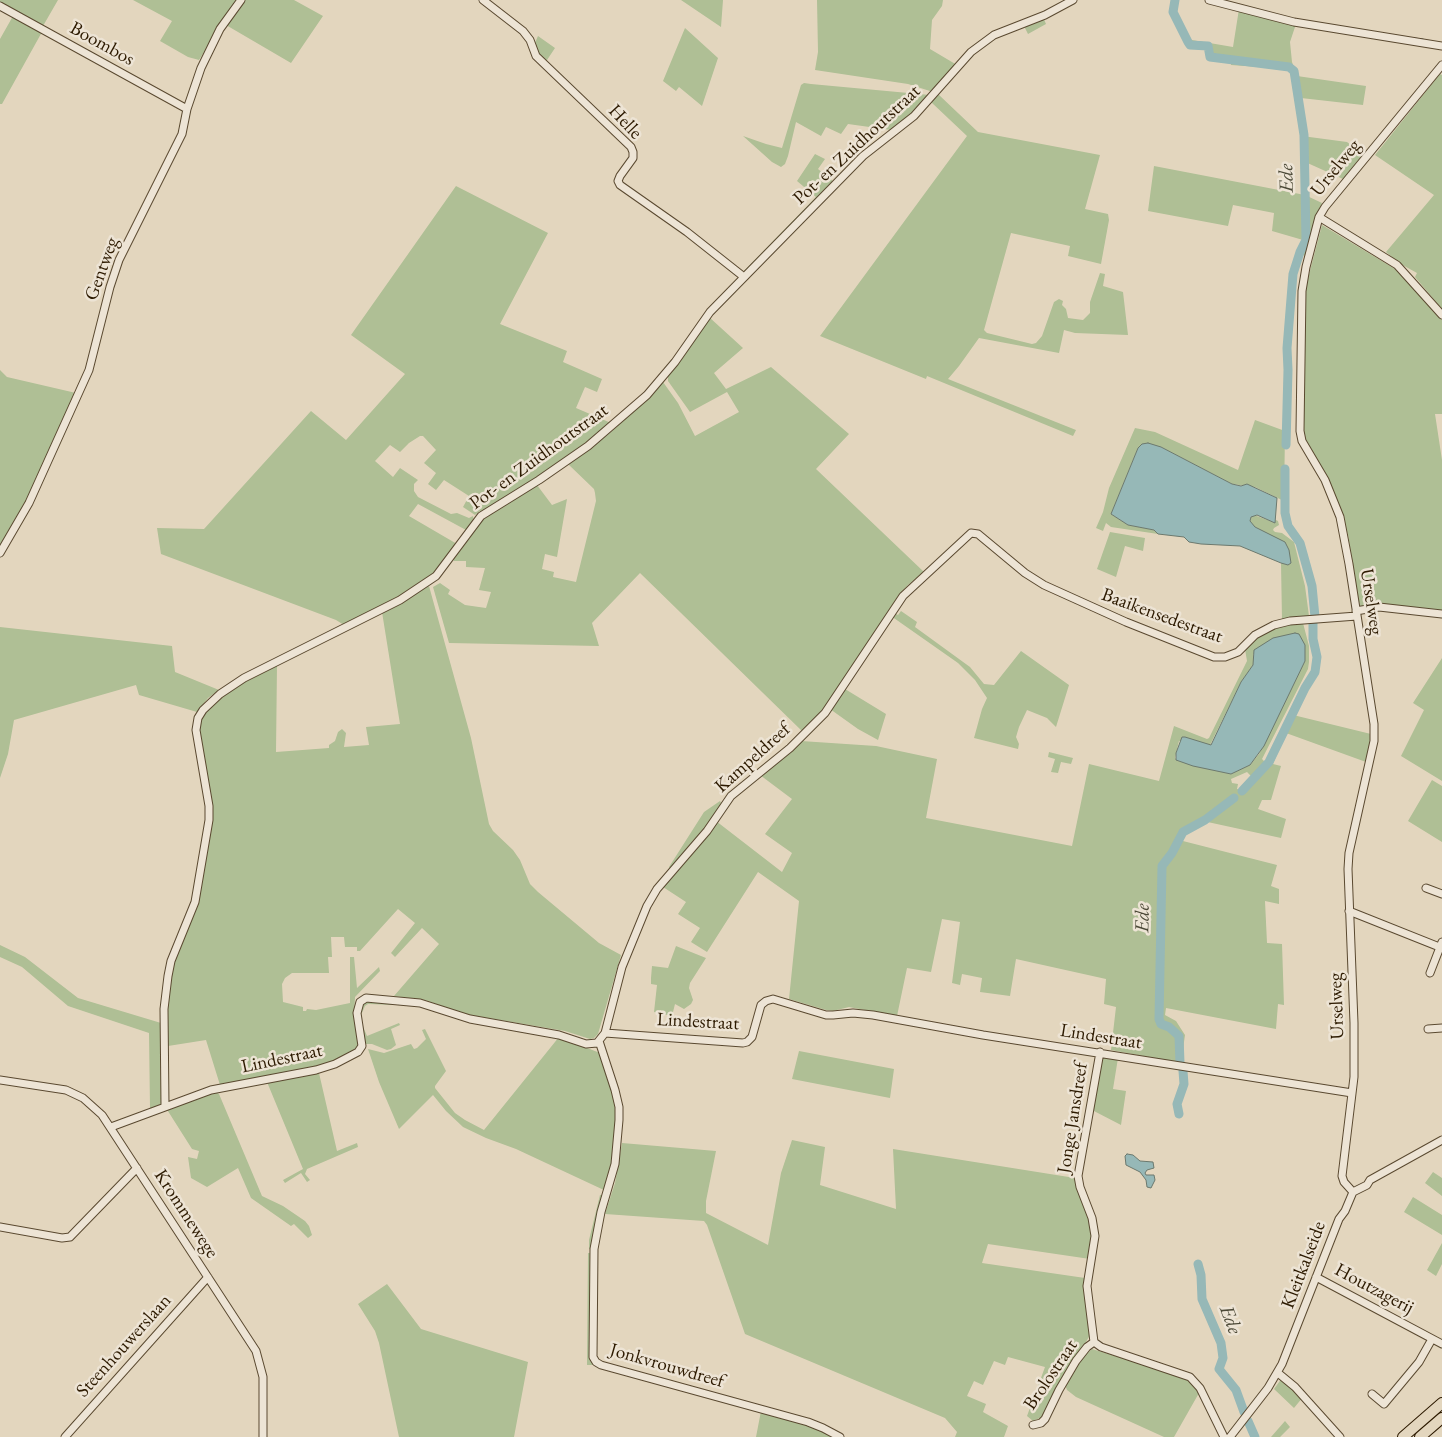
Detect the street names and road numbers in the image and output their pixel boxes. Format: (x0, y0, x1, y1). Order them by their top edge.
street label: Boombos (66, 17, 138, 71)
street label: Pot- en Zuidhoutstraat (789, 80, 925, 210)
street label: Helle (603, 100, 647, 144)
street label: Urselweg (1306, 135, 1366, 201)
street label: Gentweg (80, 234, 124, 304)
street label: Pot- en Zuidhoutstraat (465, 399, 613, 515)
street label: Urselweg (1355, 567, 1387, 637)
street label: Baaikensedestraat (1098, 584, 1226, 648)
street label: Kampeldreef (711, 718, 795, 798)
street label: Urselweg (1324, 972, 1350, 1040)
street label: Lindestraat (656, 1008, 740, 1036)
street label: Lindestraat (1059, 1019, 1143, 1055)
street label: Lindestraat (239, 1039, 325, 1079)
street label: Jonge Jansdreef (1053, 1061, 1093, 1175)
street label: Krommewege (149, 1165, 223, 1263)
street label: Kleitkalseide (1277, 1218, 1331, 1312)
street label: Houtzagerij (1330, 1259, 1418, 1319)
street label: Steenhouwerslaan (72, 1290, 176, 1402)
street label: Brolostraat (1019, 1335, 1083, 1415)
street label: Jonkvrouwdreef (607, 1339, 727, 1393)

